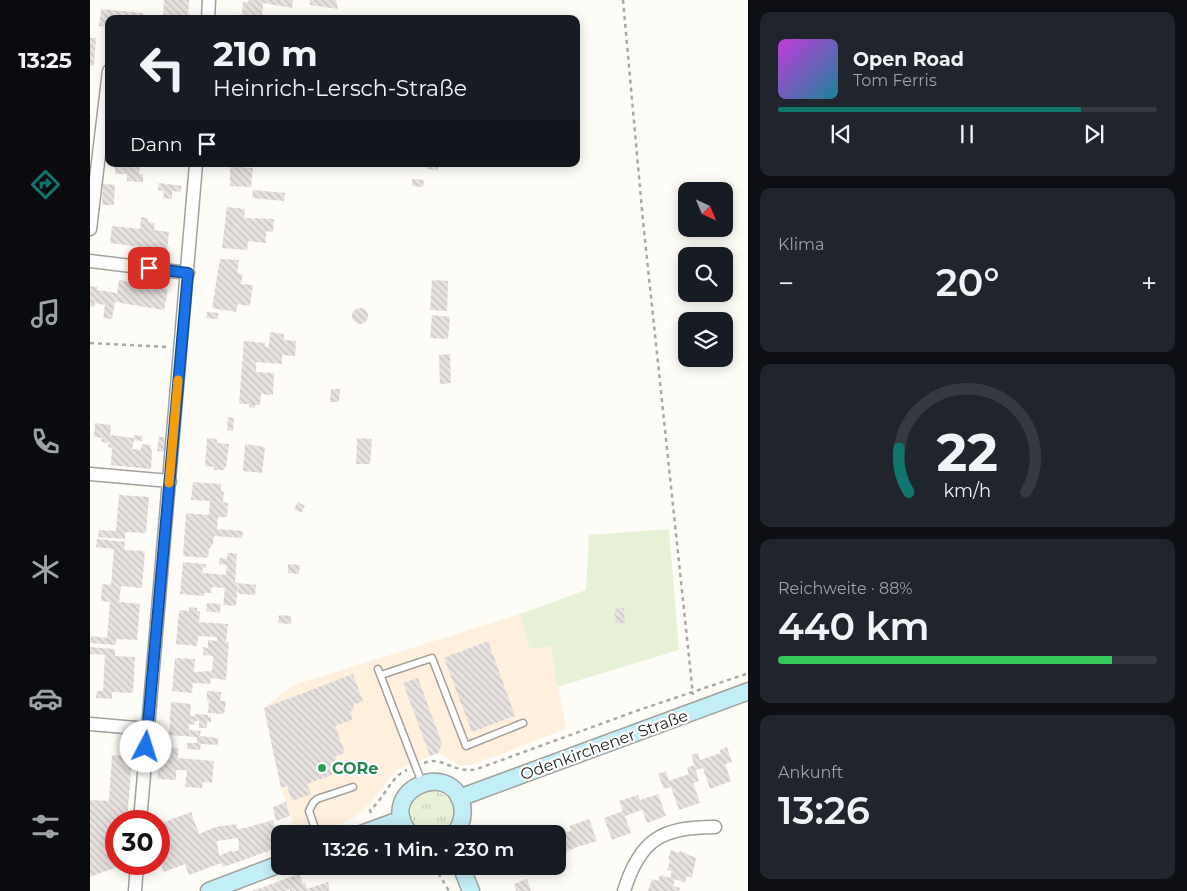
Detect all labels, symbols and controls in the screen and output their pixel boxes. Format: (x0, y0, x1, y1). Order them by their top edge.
text: 210 m (213, 32, 318, 75)
icon: left (130, 35, 195, 100)
text: 13:25 (18, 47, 72, 74)
text: Open Road (853, 48, 964, 71)
text: Tom Ferris (853, 71, 937, 90)
text: Heinrich-Lersch-Straße (213, 75, 467, 102)
icon: previous (827, 120, 855, 148)
icon: pause (953, 120, 981, 148)
icon: next (1080, 120, 1108, 148)
icon: arrive (193, 130, 221, 158)
text: Dann (130, 133, 183, 156)
icon: directions (28, 167, 63, 202)
north arrow (678, 182, 732, 238)
map controls (678, 182, 733, 367)
text: Klima (778, 235, 824, 254)
pin (128, 247, 170, 289)
button: search (678, 247, 733, 302)
icon: arrive (135, 254, 163, 282)
text: 20° (936, 259, 999, 306)
text: − (778, 266, 794, 300)
text: + (1141, 266, 1157, 300)
icon: music (28, 296, 63, 331)
button: layers (678, 312, 733, 367)
text: 22 (937, 421, 998, 484)
icon: phone (28, 424, 63, 459)
text: km/h (944, 480, 991, 501)
icon: climate (28, 552, 63, 587)
text: Reichweite · 88% (778, 579, 913, 598)
text: 440 km (778, 603, 930, 650)
icon: car (28, 681, 63, 716)
street label: Odenkirchener Straße (517, 706, 691, 784)
position arrow (119, 720, 171, 772)
place label: CORe (332, 759, 378, 778)
marker: CORe (316, 762, 328, 774)
text: Ankunft (778, 763, 843, 782)
text: 13:26 (778, 787, 870, 834)
icon: filters (28, 809, 63, 844)
speed limit sign: 30 (105, 810, 170, 875)
text: 13:26 · 1 Min. · 230 m (323, 838, 514, 861)

